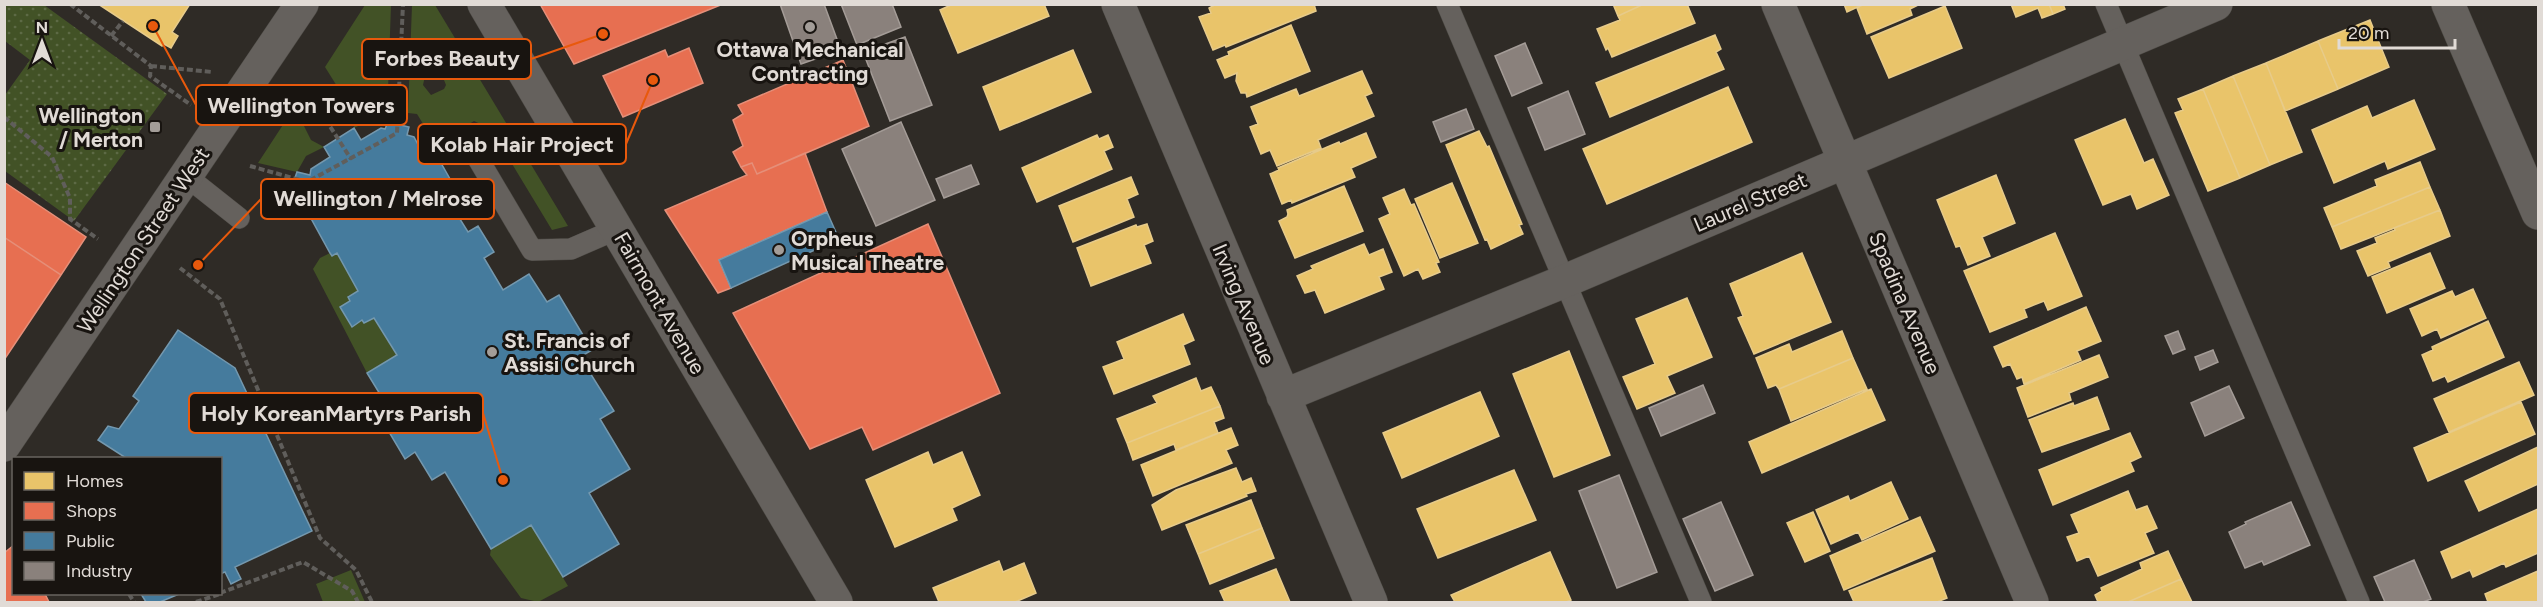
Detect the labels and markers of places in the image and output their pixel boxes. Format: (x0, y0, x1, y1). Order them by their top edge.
marker: Ottawa Mechanical Contracting (803, 20, 817, 34)
place label: Ottawa Mechanical Contracting (716, 37, 904, 86)
callout: Forbes Beauty (362, 39, 531, 79)
callout: Wellington Towers (196, 85, 407, 125)
place label: Wellington / Merton (39, 103, 143, 152)
marker: Wellington / Merton (148, 120, 162, 134)
callout: Kolab Hair Project (418, 124, 626, 164)
callout: Wellington / Melrose (261, 179, 494, 219)
place label: Orpheus Musical Theatre (791, 226, 944, 275)
marker: Orpheus Musical Theatre (772, 243, 786, 257)
place label: St. Francis of Assisi Church (504, 328, 635, 377)
marker: St. Francis of Assisi Church (485, 345, 499, 359)
callout: Holy KoreanMartyrs Parish (189, 393, 483, 433)

